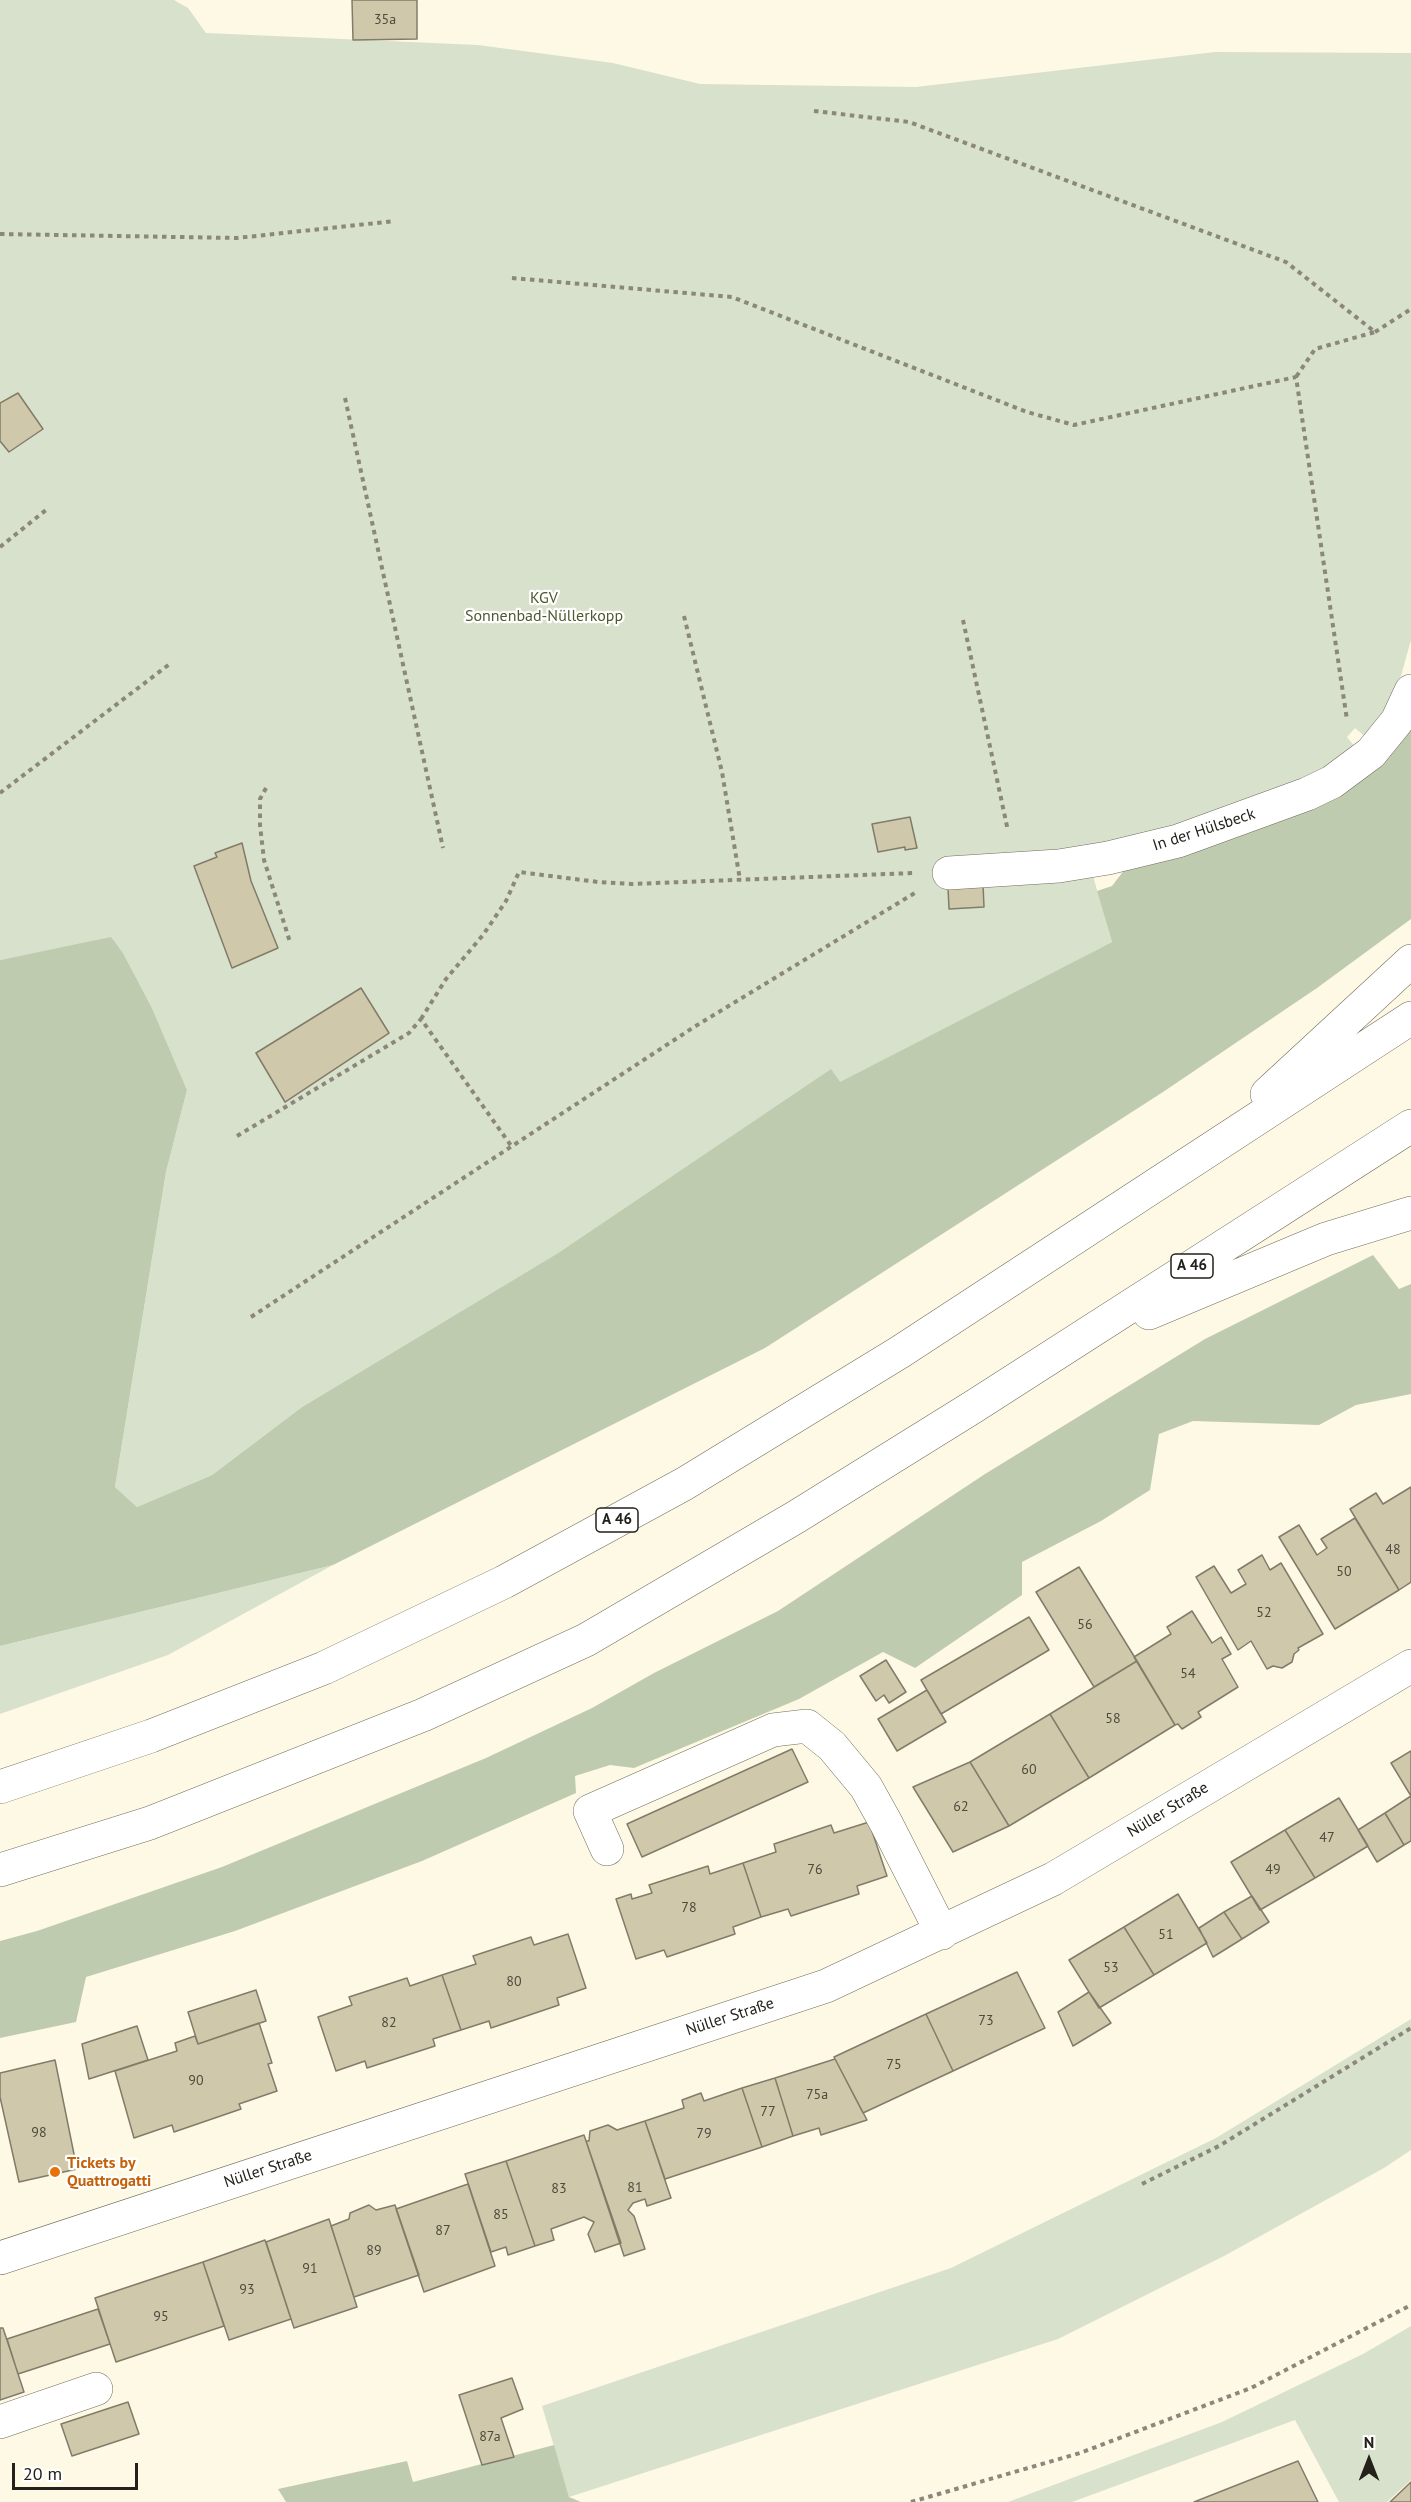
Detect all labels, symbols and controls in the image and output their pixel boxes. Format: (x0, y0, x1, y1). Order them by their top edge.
house number: 35a (374, 12, 396, 28)
park label: KGV Sonnenbad-Nüllerkopp (465, 588, 623, 626)
street label: In der Hülsbeck (1150, 804, 1258, 856)
road number: A 46 (1171, 1254, 1213, 1278)
road number: A 46 (596, 1508, 638, 1532)
house number: 48 (1385, 1542, 1401, 1558)
house number: 50 (1336, 1564, 1352, 1580)
house number: 52 (1256, 1605, 1272, 1621)
house number: 56 (1077, 1617, 1093, 1633)
house number: 54 (1180, 1666, 1196, 1682)
house number: 58 (1105, 1711, 1121, 1727)
house number: 60 (1021, 1762, 1037, 1778)
street label: Nüller Straße (1124, 1778, 1212, 1842)
house number: 62 (953, 1799, 969, 1815)
house number: 47 (1319, 1830, 1335, 1846)
house number: 76 (807, 1862, 823, 1878)
house number: 49 (1265, 1862, 1281, 1878)
house number: 78 (681, 1900, 697, 1916)
house number: 51 (1158, 1927, 1174, 1943)
house number: 53 (1103, 1960, 1119, 1976)
house number: 80 (506, 1974, 522, 1990)
street label: Nüller Straße (684, 1994, 776, 2040)
house number: 73 (978, 2013, 994, 2029)
house number: 82 (381, 2015, 397, 2031)
house number: 75 (886, 2057, 902, 2073)
house number: 90 (188, 2073, 204, 2089)
house number: 75a (806, 2087, 828, 2103)
house number: 77 (760, 2104, 776, 2120)
house number: 98 (31, 2125, 47, 2141)
house number: 79 (696, 2126, 712, 2142)
street label: Nüller Straße (222, 2146, 314, 2192)
place label: Tickets by Quattrogatti (67, 2153, 151, 2191)
marker: Tickets by Quattrogatti (48, 2165, 62, 2179)
house number: 81 (627, 2180, 643, 2196)
house number: 83 (551, 2181, 567, 2197)
house number: 85 (493, 2207, 509, 2223)
house number: 87 (435, 2223, 451, 2239)
house number: 89 (366, 2243, 382, 2259)
house number: 91 (302, 2261, 318, 2277)
house number: 93 (239, 2282, 255, 2298)
house number: 95 (153, 2309, 169, 2325)
house number: 87a (479, 2429, 501, 2445)
north arrow (1339, 2430, 1399, 2490)
text: N (1364, 2432, 1374, 2452)
scale bar (15, 2451, 141, 2489)
text: 20 m (23, 2462, 62, 2485)

